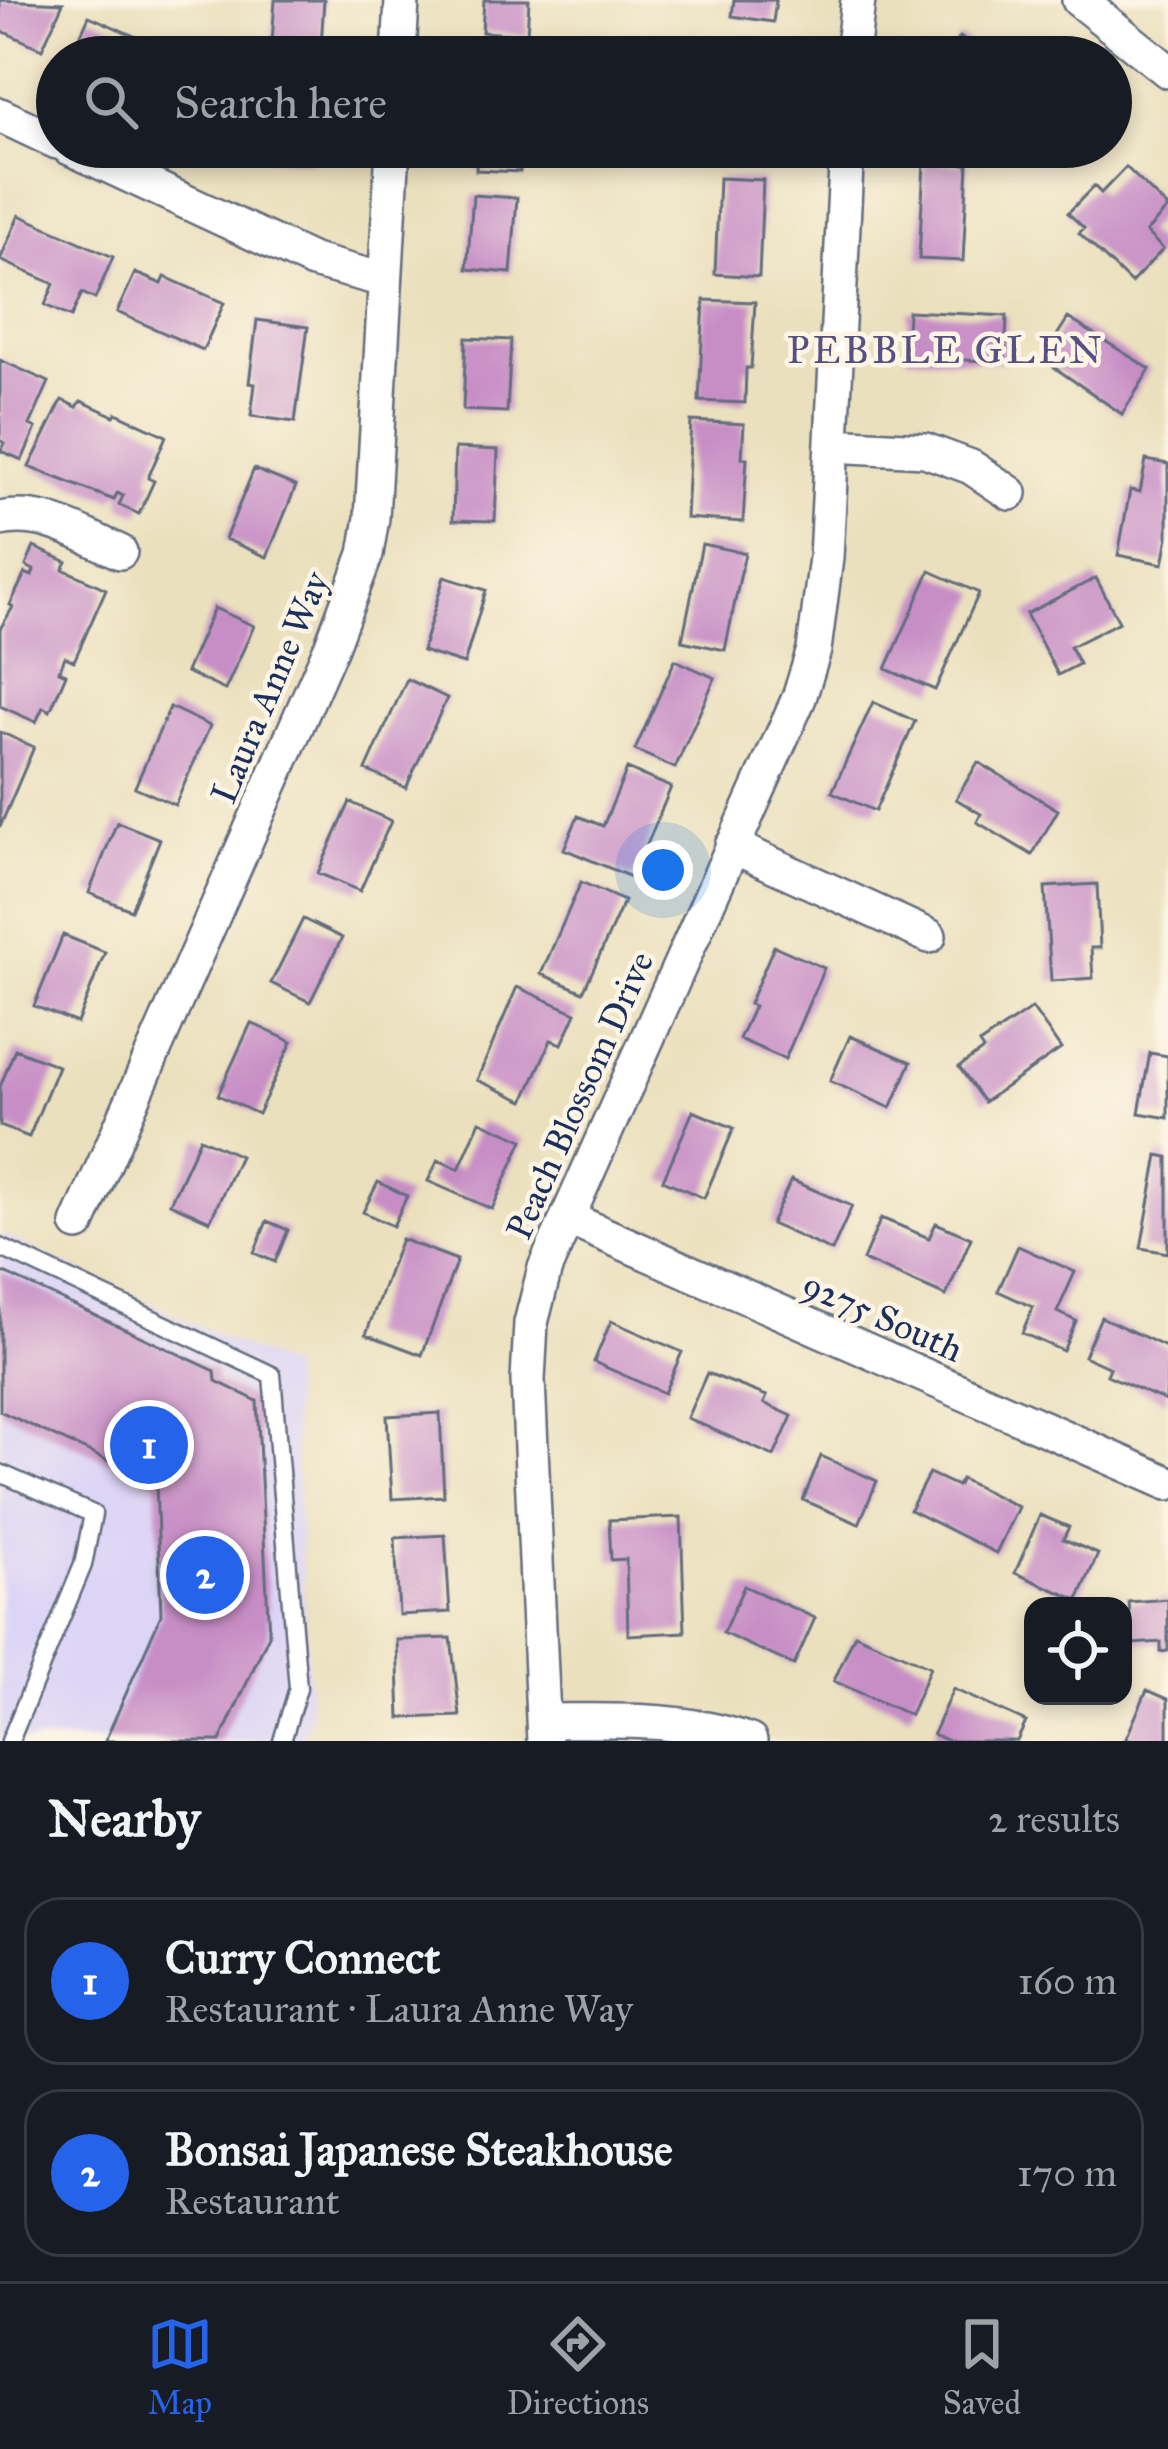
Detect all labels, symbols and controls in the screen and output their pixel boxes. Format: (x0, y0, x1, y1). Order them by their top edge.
search box (36, 36, 1132, 168)
icon: search (78, 69, 144, 135)
text: Search here (174, 75, 387, 130)
district label: PEBBLE GLEN (787, 326, 1105, 374)
street label: Laura Anne Way (201, 564, 339, 810)
your location (633, 840, 693, 900)
street label: Peach Blossom Drive (497, 945, 663, 1246)
street label: 9275 South (796, 1262, 970, 1372)
pin: 1 (110, 1400, 188, 1490)
pin: 2 (166, 1530, 244, 1620)
map controls (1024, 1597, 1132, 1705)
button: locate (1024, 1597, 1132, 1705)
text: Nearby (48, 1788, 200, 1850)
text: 2 results (988, 1795, 1120, 1843)
text: Curry Connect (165, 1930, 440, 1985)
text: 1 (82, 1957, 98, 2005)
text: 160 m (1018, 1957, 1117, 2005)
text: Restaurant · Laura Anne Way (165, 1985, 633, 2033)
text: Bonsai Japanese Steakhouse (165, 2122, 673, 2177)
text: 2 (80, 2149, 100, 2197)
text: 170 m (1017, 2149, 1117, 2197)
text: Restaurant (165, 2177, 340, 2225)
tab: Map (147, 2311, 213, 2423)
tab: Directions (507, 2311, 649, 2423)
tab: Saved (943, 2311, 1021, 2423)

